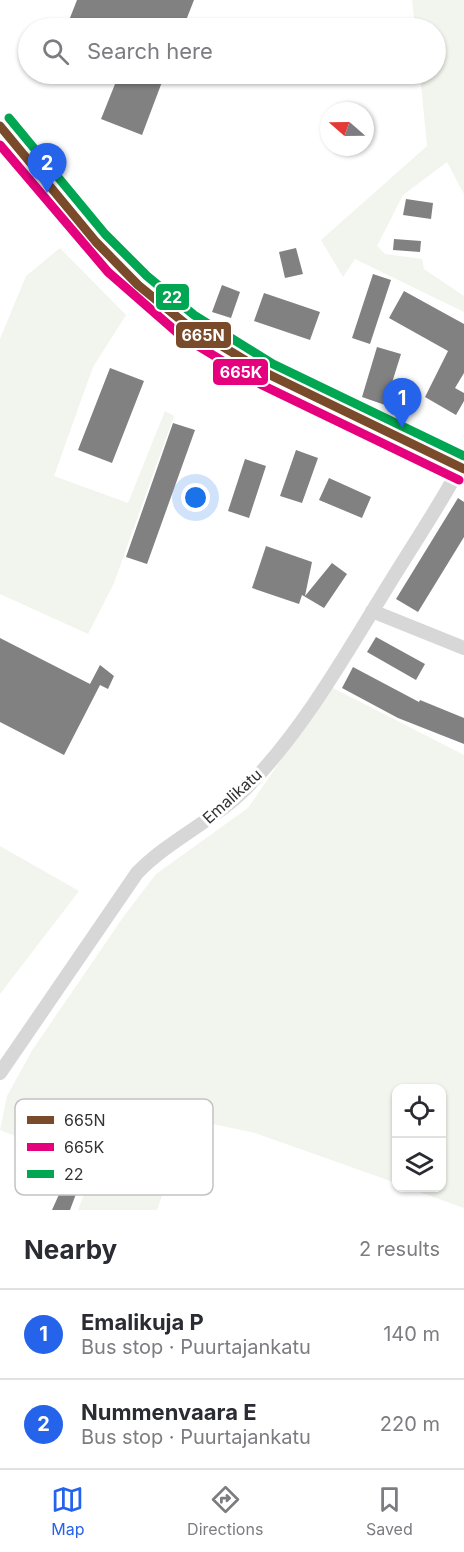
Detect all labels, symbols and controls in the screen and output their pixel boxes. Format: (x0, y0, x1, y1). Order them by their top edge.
search box (18, 18, 446, 84)
icon: search (39, 35, 72, 68)
text: Search here (87, 38, 213, 64)
north arrow (320, 102, 374, 156)
pin: 2 (28, 144, 66, 193)
line badge: 22 (155, 283, 190, 311)
text: 22 (162, 287, 182, 307)
line badge: 665N (175, 321, 232, 349)
text: 665N (181, 325, 225, 345)
line badge: 665K (212, 358, 269, 386)
text: 665K (220, 362, 263, 382)
pin: 1 (382, 378, 422, 428)
your location (181, 483, 210, 512)
street label: Emalikatu (198, 764, 266, 828)
map controls (392, 1084, 446, 1192)
button: locate (392, 1084, 446, 1138)
legend (15, 1099, 213, 1195)
text: 665N (64, 1110, 106, 1130)
text: 665K (64, 1137, 105, 1157)
button: layers (392, 1138, 446, 1192)
text: 22 (64, 1164, 84, 1184)
text: Nearby (24, 1234, 117, 1265)
text: 2 results (359, 1237, 440, 1261)
text: Emalikuja P (81, 1309, 204, 1335)
text: 1 (39, 1322, 48, 1346)
text: 140 m (383, 1322, 440, 1346)
text: Bus stop · Puurtajankatu (81, 1335, 311, 1359)
text: Nummenvaara E (81, 1399, 257, 1425)
text: 2 (37, 1412, 50, 1436)
text: 220 m (380, 1412, 440, 1436)
text: Bus stop · Puurtajankatu (81, 1425, 311, 1449)
tab: Map (51, 1483, 85, 1539)
tab: Directions (187, 1483, 263, 1539)
tab: Saved (366, 1483, 413, 1539)

